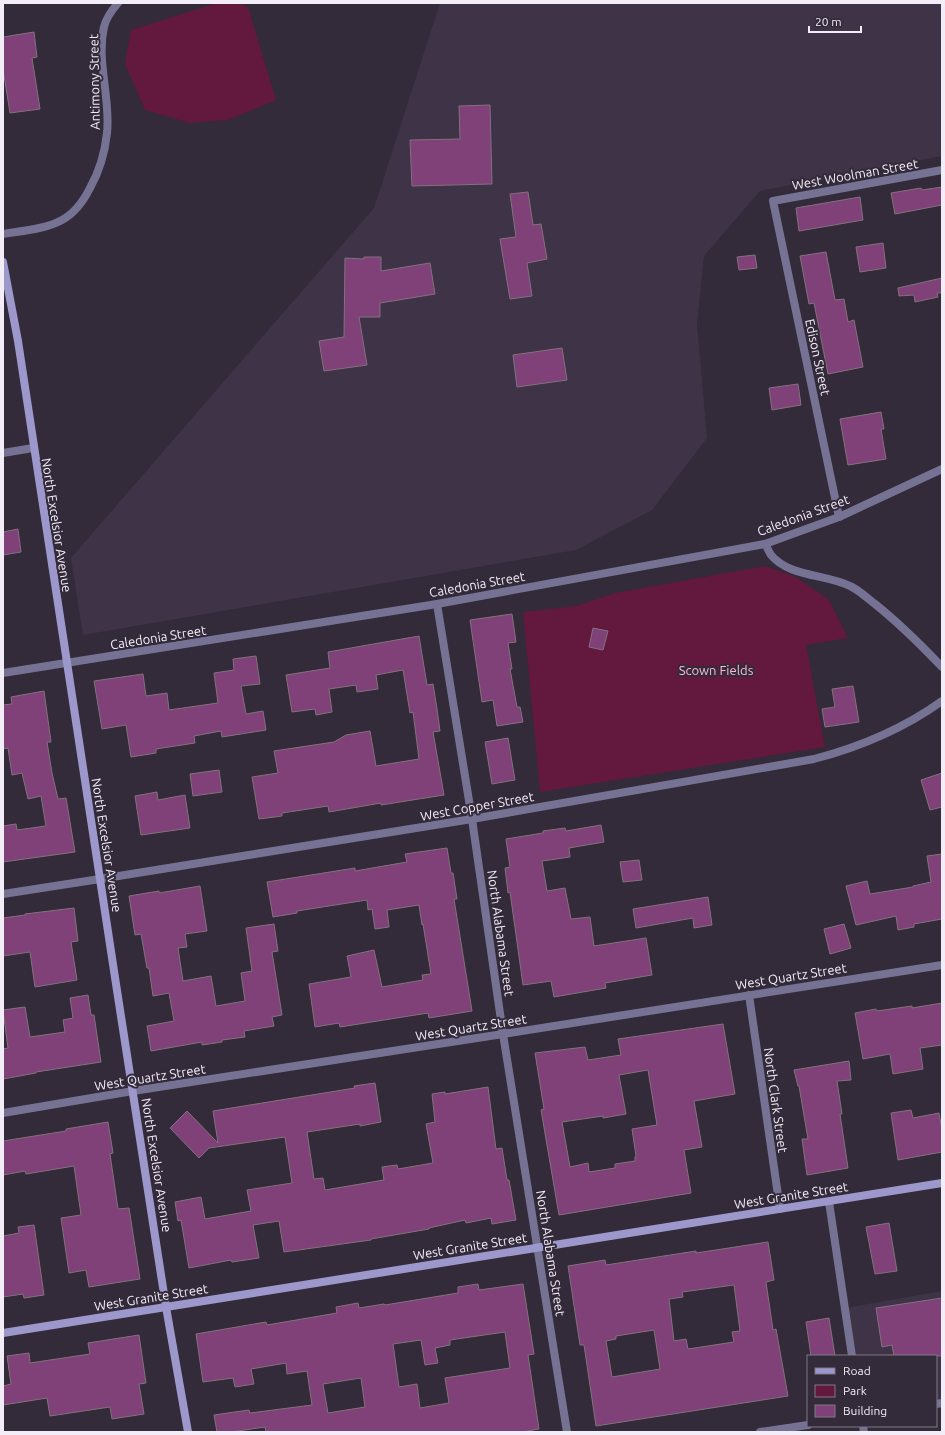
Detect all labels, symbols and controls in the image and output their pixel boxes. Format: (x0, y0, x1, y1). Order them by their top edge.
scale bar (809, 8, 861, 34)
text: 20 m (815, 15, 842, 28)
street label: Antimony Street (86, 34, 102, 130)
street label: West Woolman Street (791, 156, 919, 192)
street label: Edison Street (803, 317, 833, 397)
street label: North Excelsior Avenue (39, 457, 75, 593)
street label: Caledonia Street (755, 492, 851, 538)
street label: Caledonia Street (428, 569, 526, 599)
street label: Caledonia Street (109, 622, 207, 652)
park label: Scown Fields (679, 663, 754, 677)
street label: North Excelsior Avenue (89, 777, 125, 913)
street label: West Copper Street (419, 789, 535, 823)
street label: North Alabama Street (485, 869, 517, 997)
street label: West Quartz Street (734, 960, 848, 993)
street label: West Quartz Street (414, 1011, 528, 1044)
street label: North Clark Street (762, 1046, 790, 1154)
street label: West Quartz Street (93, 1061, 207, 1094)
street label: North Excelsior Avenue (139, 1097, 175, 1233)
street label: West Granite Street (733, 1179, 849, 1211)
street label: North Alabama Street (534, 1189, 568, 1317)
street label: West Granite Street (412, 1230, 528, 1262)
street label: West Granite Street (93, 1281, 209, 1313)
legend (807, 1355, 937, 1427)
text: Road (843, 1364, 871, 1377)
text: Park (843, 1384, 867, 1397)
text: Building (843, 1404, 887, 1417)

